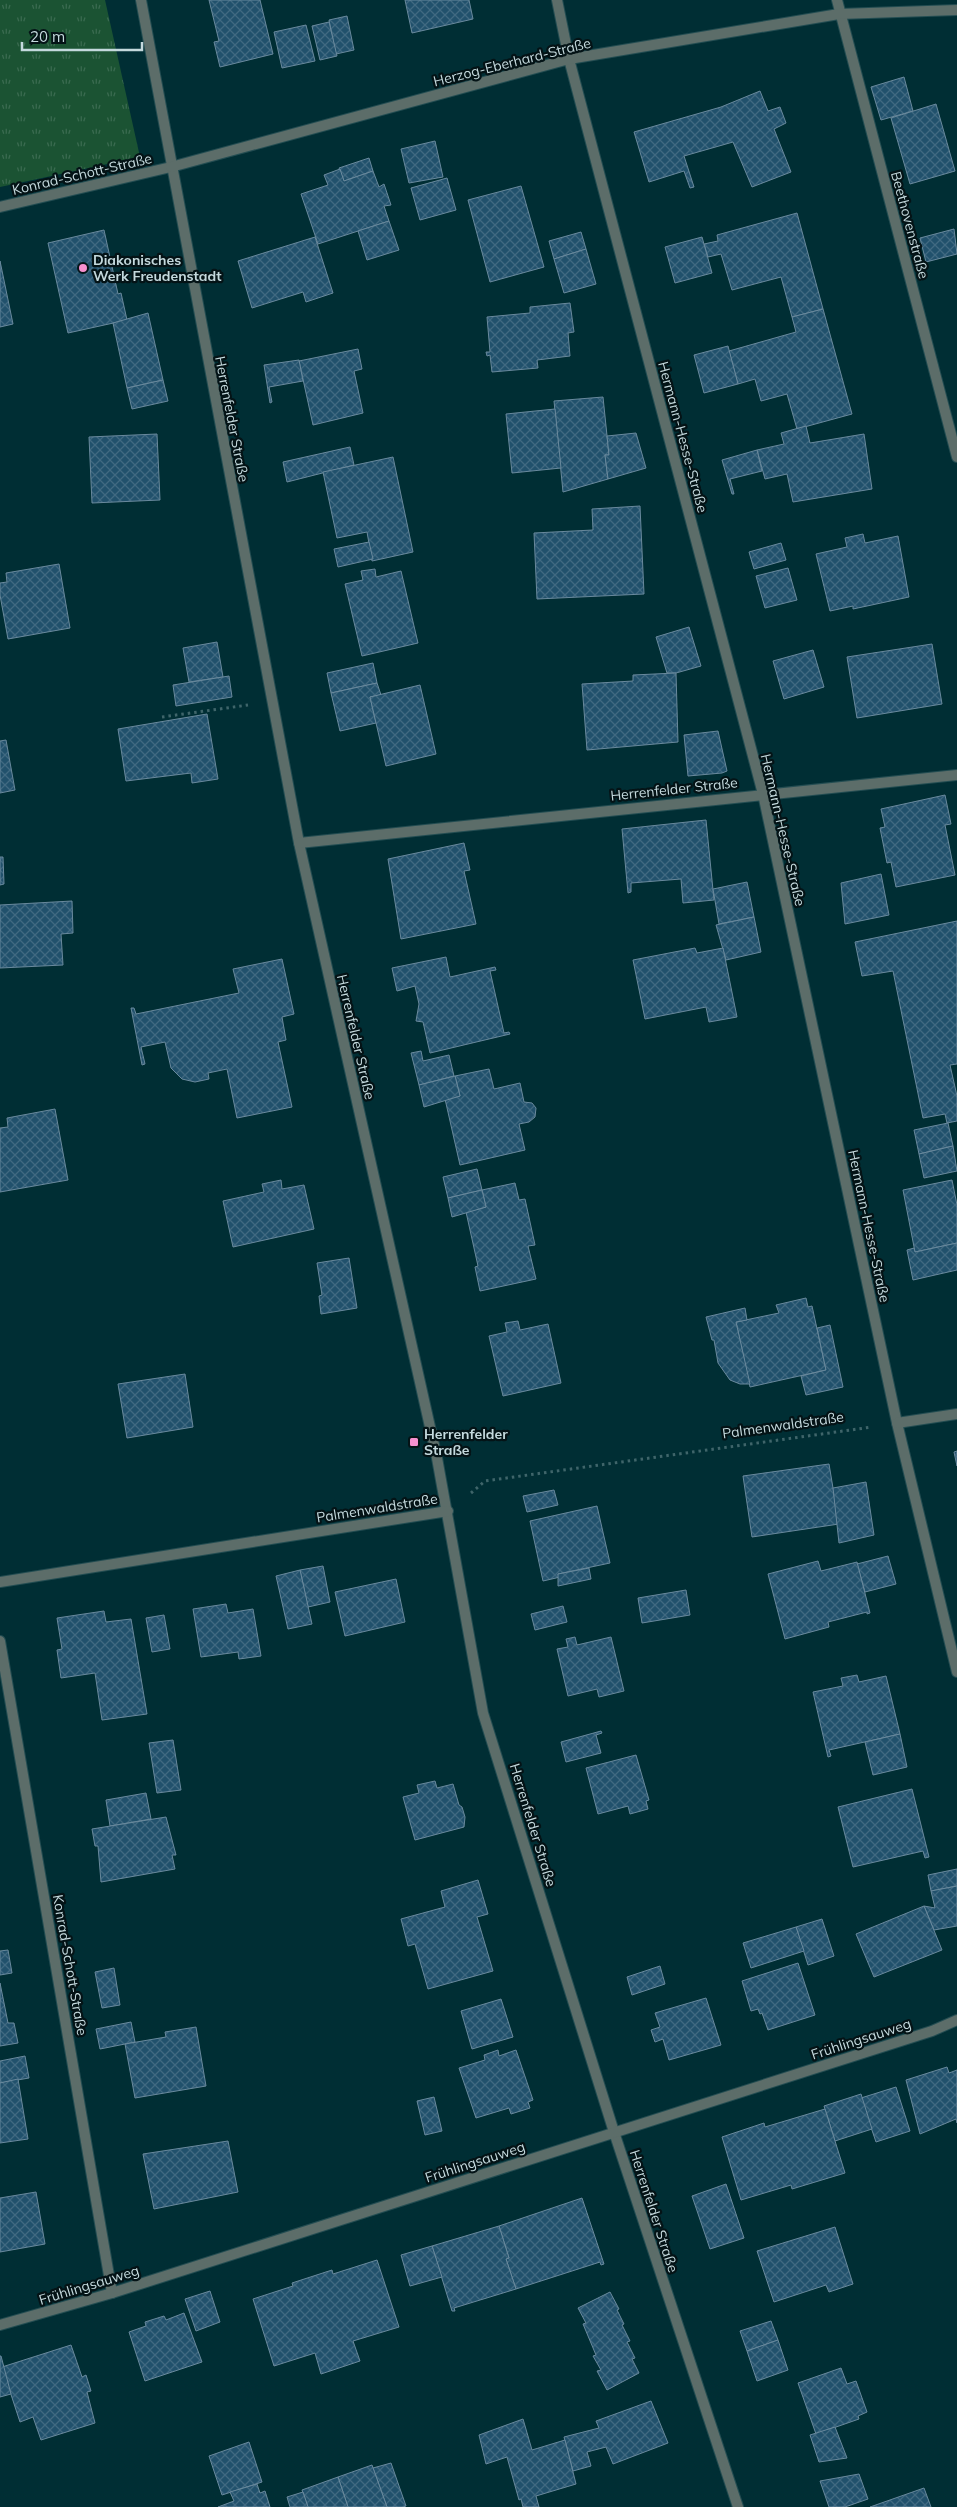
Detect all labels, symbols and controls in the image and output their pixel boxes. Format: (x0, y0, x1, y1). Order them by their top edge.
scale bar (22, 20, 142, 52)
text: 20 m (30, 27, 65, 46)
street label: Herzog-Eberhard-Straße (431, 34, 593, 90)
street label: Konrad-Schott-Straße (10, 149, 154, 199)
street label: Beethovenstraße (887, 169, 933, 281)
place label: Diakonisches Werk Freudenstadt (93, 251, 222, 285)
marker: Diakonisches Werk Freudenstadt (77, 262, 89, 274)
street label: Herrenfelder Straße (211, 354, 253, 484)
street label: Hermann-Hesse-Straße (654, 359, 712, 515)
street label: Hermann-Hesse-Straße (757, 752, 809, 908)
street label: Herrenfelder Straße (609, 773, 739, 805)
street label: Herrenfelder Straße (333, 973, 379, 1101)
street label: Hermann-Hesse-Straße (844, 1148, 894, 1304)
street label: Palmenwaldstraße (721, 1408, 845, 1442)
place label: Herrenfelder Straße (424, 1425, 508, 1459)
marker: Herrenfelder Straße (408, 1436, 420, 1448)
street label: Palmenwaldstraße (315, 1490, 439, 1526)
street label: Herrenfelder Straße (506, 1761, 560, 1889)
street label: Konrad-Schott-Straße (49, 1893, 91, 2037)
street label: Frühlingsauweg (809, 2014, 913, 2064)
street label: Frühlingsauweg (423, 2137, 527, 2187)
street label: Herrenfelder Straße (626, 2147, 682, 2275)
street label: Frühlingsauweg (37, 2261, 141, 2309)

